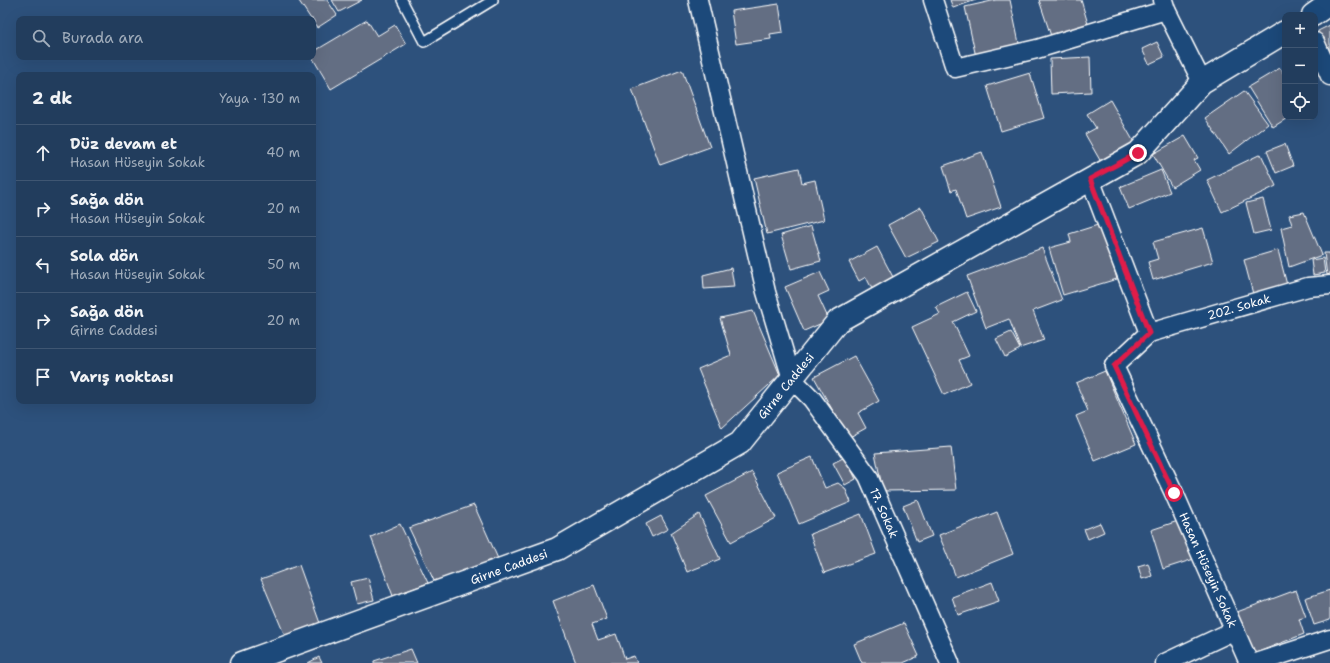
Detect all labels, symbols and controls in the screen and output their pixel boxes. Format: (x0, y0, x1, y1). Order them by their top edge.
map controls (1282, 12, 1318, 120)
button: + (1282, 12, 1318, 48)
search box (16, 16, 316, 60)
icon: search (30, 27, 52, 49)
text: Burada ara (62, 28, 143, 48)
button: − (1282, 48, 1318, 84)
button: locate (1282, 84, 1318, 120)
text: 2 dk (32, 87, 72, 109)
text: Yaya · 130 m (219, 90, 300, 107)
text: Düz devam et (70, 134, 177, 154)
icon: ahead (32, 142, 54, 164)
text: 40 m (266, 144, 300, 161)
route end (1129, 144, 1147, 162)
text: Hasan Hüseyin Sokak (70, 154, 205, 171)
text: Sağa dön (70, 190, 144, 210)
icon: right (32, 198, 54, 220)
text: 20 m (267, 200, 300, 217)
text: Hasan Hüseyin Sokak (70, 210, 205, 227)
text: Sola dön (70, 246, 139, 266)
icon: left (32, 254, 54, 276)
text: 50 m (267, 256, 300, 273)
text: Hasan Hüseyin Sokak (70, 266, 205, 283)
street label: 202. Sokak (1205, 290, 1273, 324)
text: Sağa dön (70, 302, 144, 322)
icon: right (32, 310, 54, 332)
text: 20 m (267, 312, 300, 329)
text: Girne Caddesi (70, 322, 158, 339)
street label: Girne Caddesi (754, 349, 818, 423)
icon: arrive (32, 366, 54, 388)
text: Varış noktası (70, 367, 174, 387)
route start (1165, 484, 1183, 502)
street label: 17. Sokak (866, 485, 902, 541)
street label: Hasan Hüseyin Sokak (1175, 510, 1241, 630)
street label: Girne Caddesi (468, 546, 550, 588)

